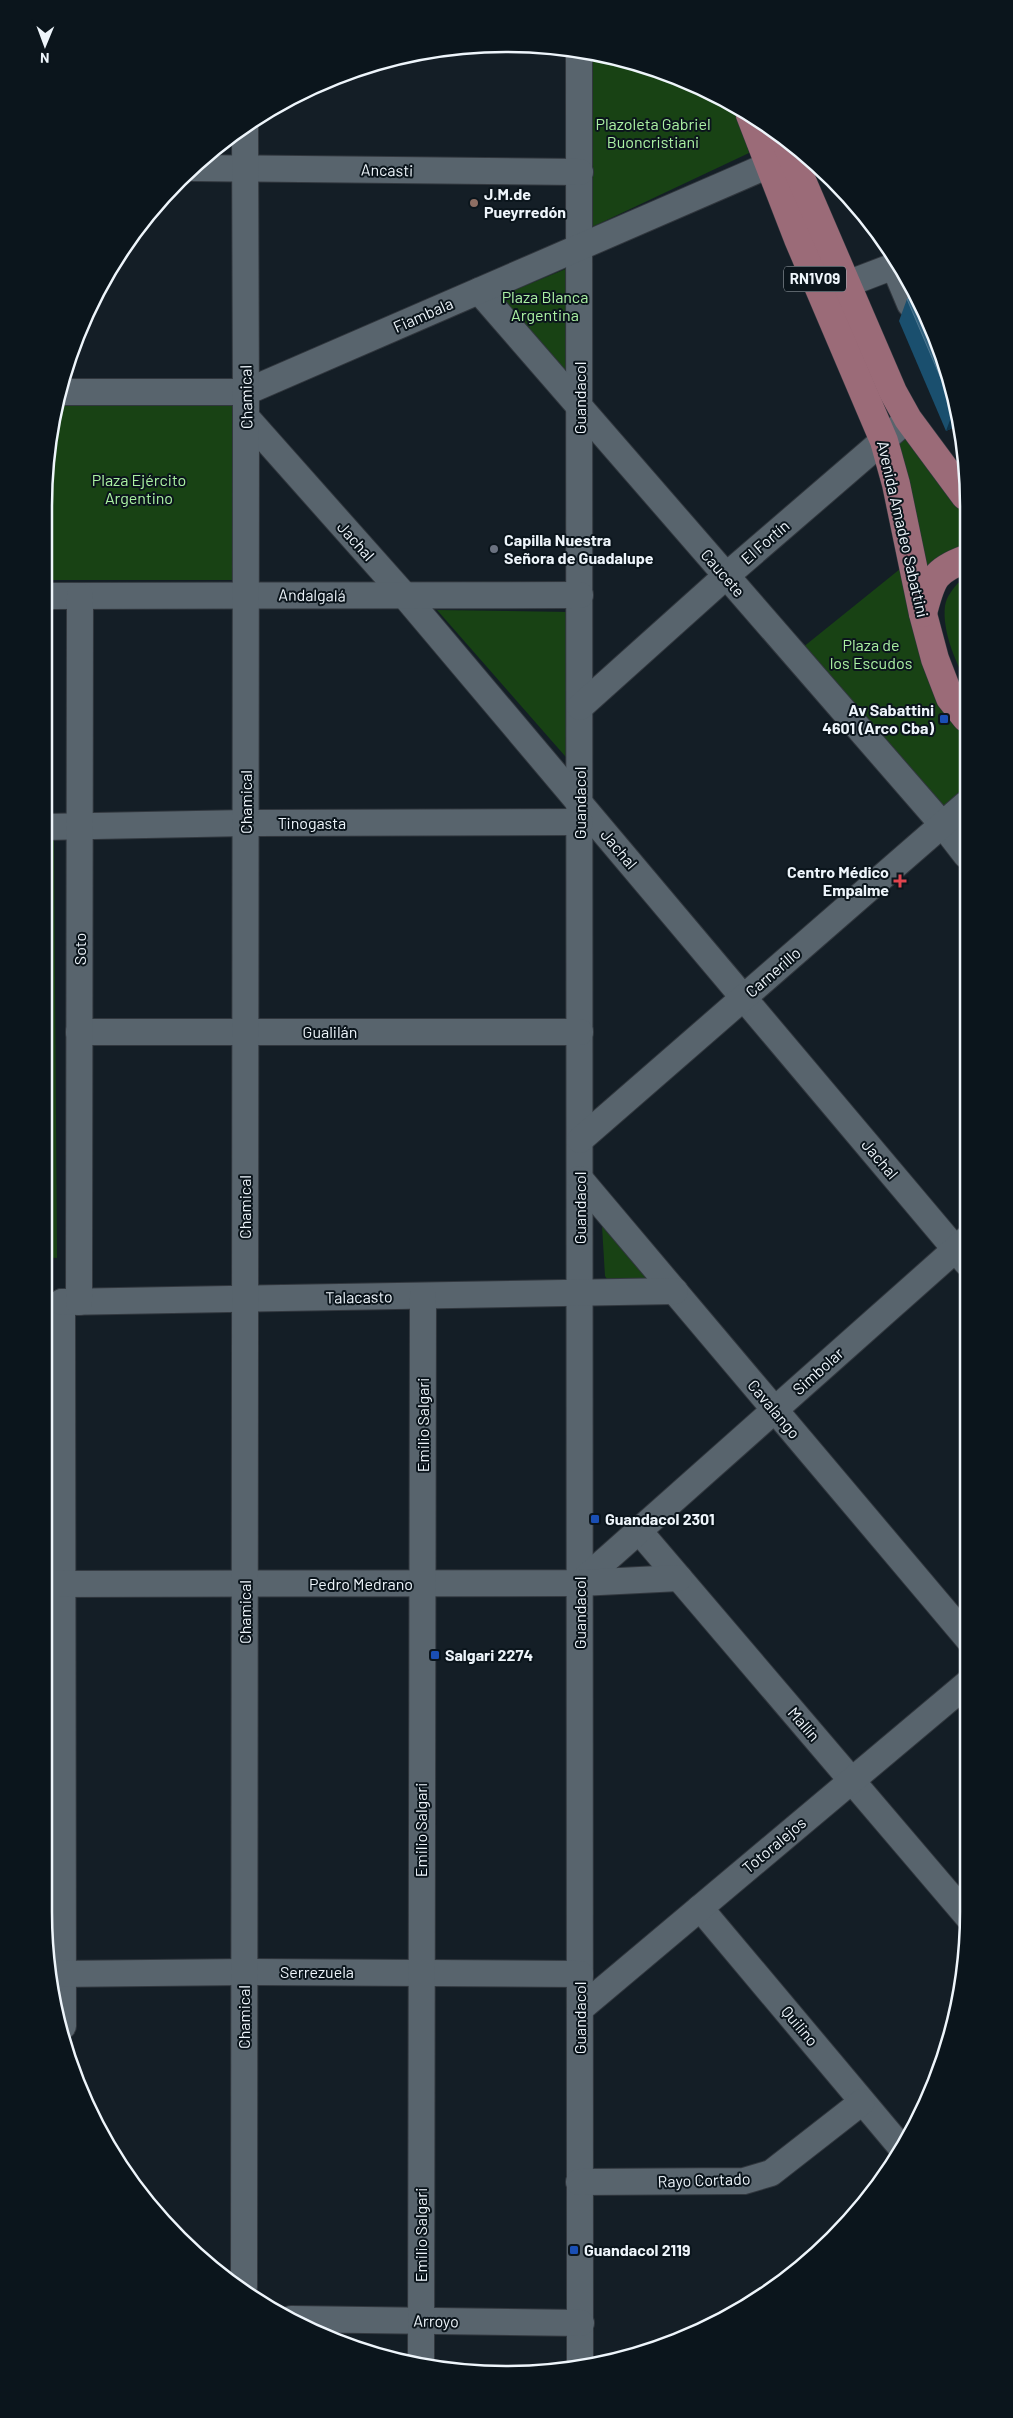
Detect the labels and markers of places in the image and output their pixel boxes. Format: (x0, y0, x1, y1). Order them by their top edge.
place label: J.M.de Pueyrredón (484, 184, 566, 221)
marker: J.M.de Pueyrredón (468, 197, 480, 209)
place label: Capilla Nuestra Señora de Guadalupe (504, 530, 654, 567)
marker: Capilla Nuestra Señora de Guadalupe (488, 543, 500, 555)
place label: Av Sabattini 4601 (Arco Cba) (822, 700, 934, 737)
marker: Av Sabattini 4601 (Arco Cba) (938, 713, 950, 725)
place label: Centro Médico Empalme (787, 862, 889, 899)
marker: Centro Médico Empalme (893, 874, 907, 888)
place label: Guandacol 2301 (605, 1509, 715, 1528)
marker: Guandacol 2301 (589, 1513, 601, 1525)
place label: Salgari 2274 (445, 1645, 533, 1664)
marker: Salgari 2274 (429, 1649, 441, 1661)
place label: Guandacol 2119 (584, 2240, 690, 2259)
marker: Guandacol 2119 (568, 2244, 580, 2256)

